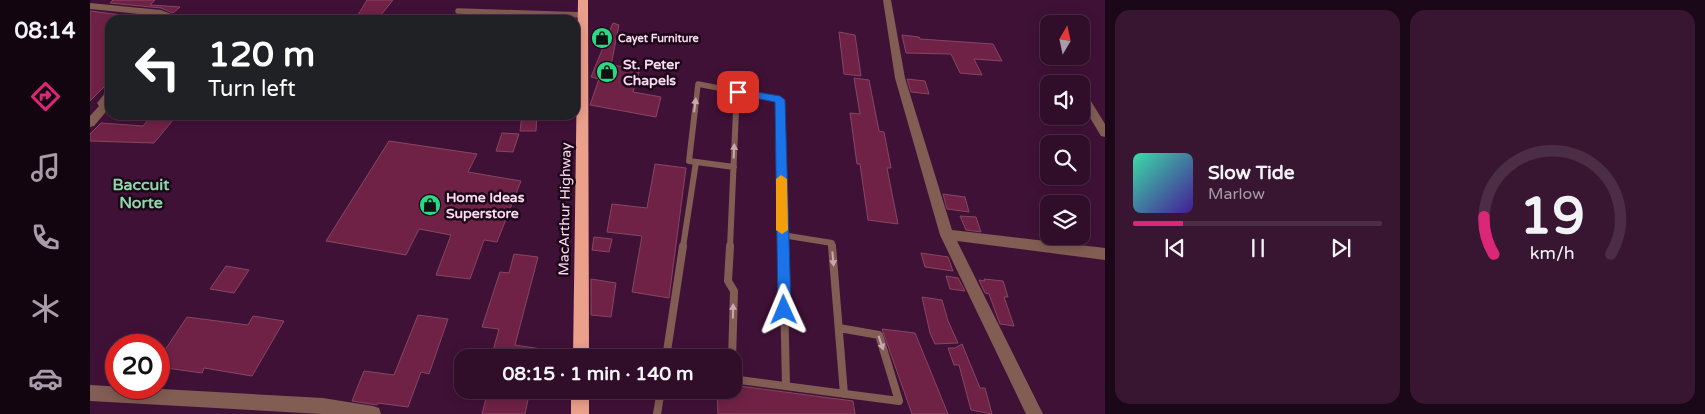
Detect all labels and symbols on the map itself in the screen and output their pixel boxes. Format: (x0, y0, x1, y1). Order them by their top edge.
north arrow (1040, 15, 1090, 65)
shop icon: Cayet Furniture (590, 26, 614, 50)
place label: Cayet Furniture (618, 32, 699, 46)
place label: St. Peter Chapels (623, 56, 680, 89)
shop icon: St. Peter Chapels (595, 60, 619, 84)
pin (717, 71, 759, 113)
one-way arrow (691, 97, 699, 113)
street label: MacArthur Highway (555, 142, 575, 276)
one-way arrow (731, 143, 739, 159)
district label: Baccuit Norte (113, 175, 170, 213)
place label: Home Ideas Superstore (446, 189, 525, 222)
shop icon: Home Ideas Superstore (418, 193, 442, 217)
one-way arrow (829, 251, 837, 267)
position arrow (757, 283, 809, 335)
one-way arrow (729, 303, 737, 319)
speed limit sign: 20 (105, 334, 170, 399)
one-way arrow (877, 336, 885, 351)

